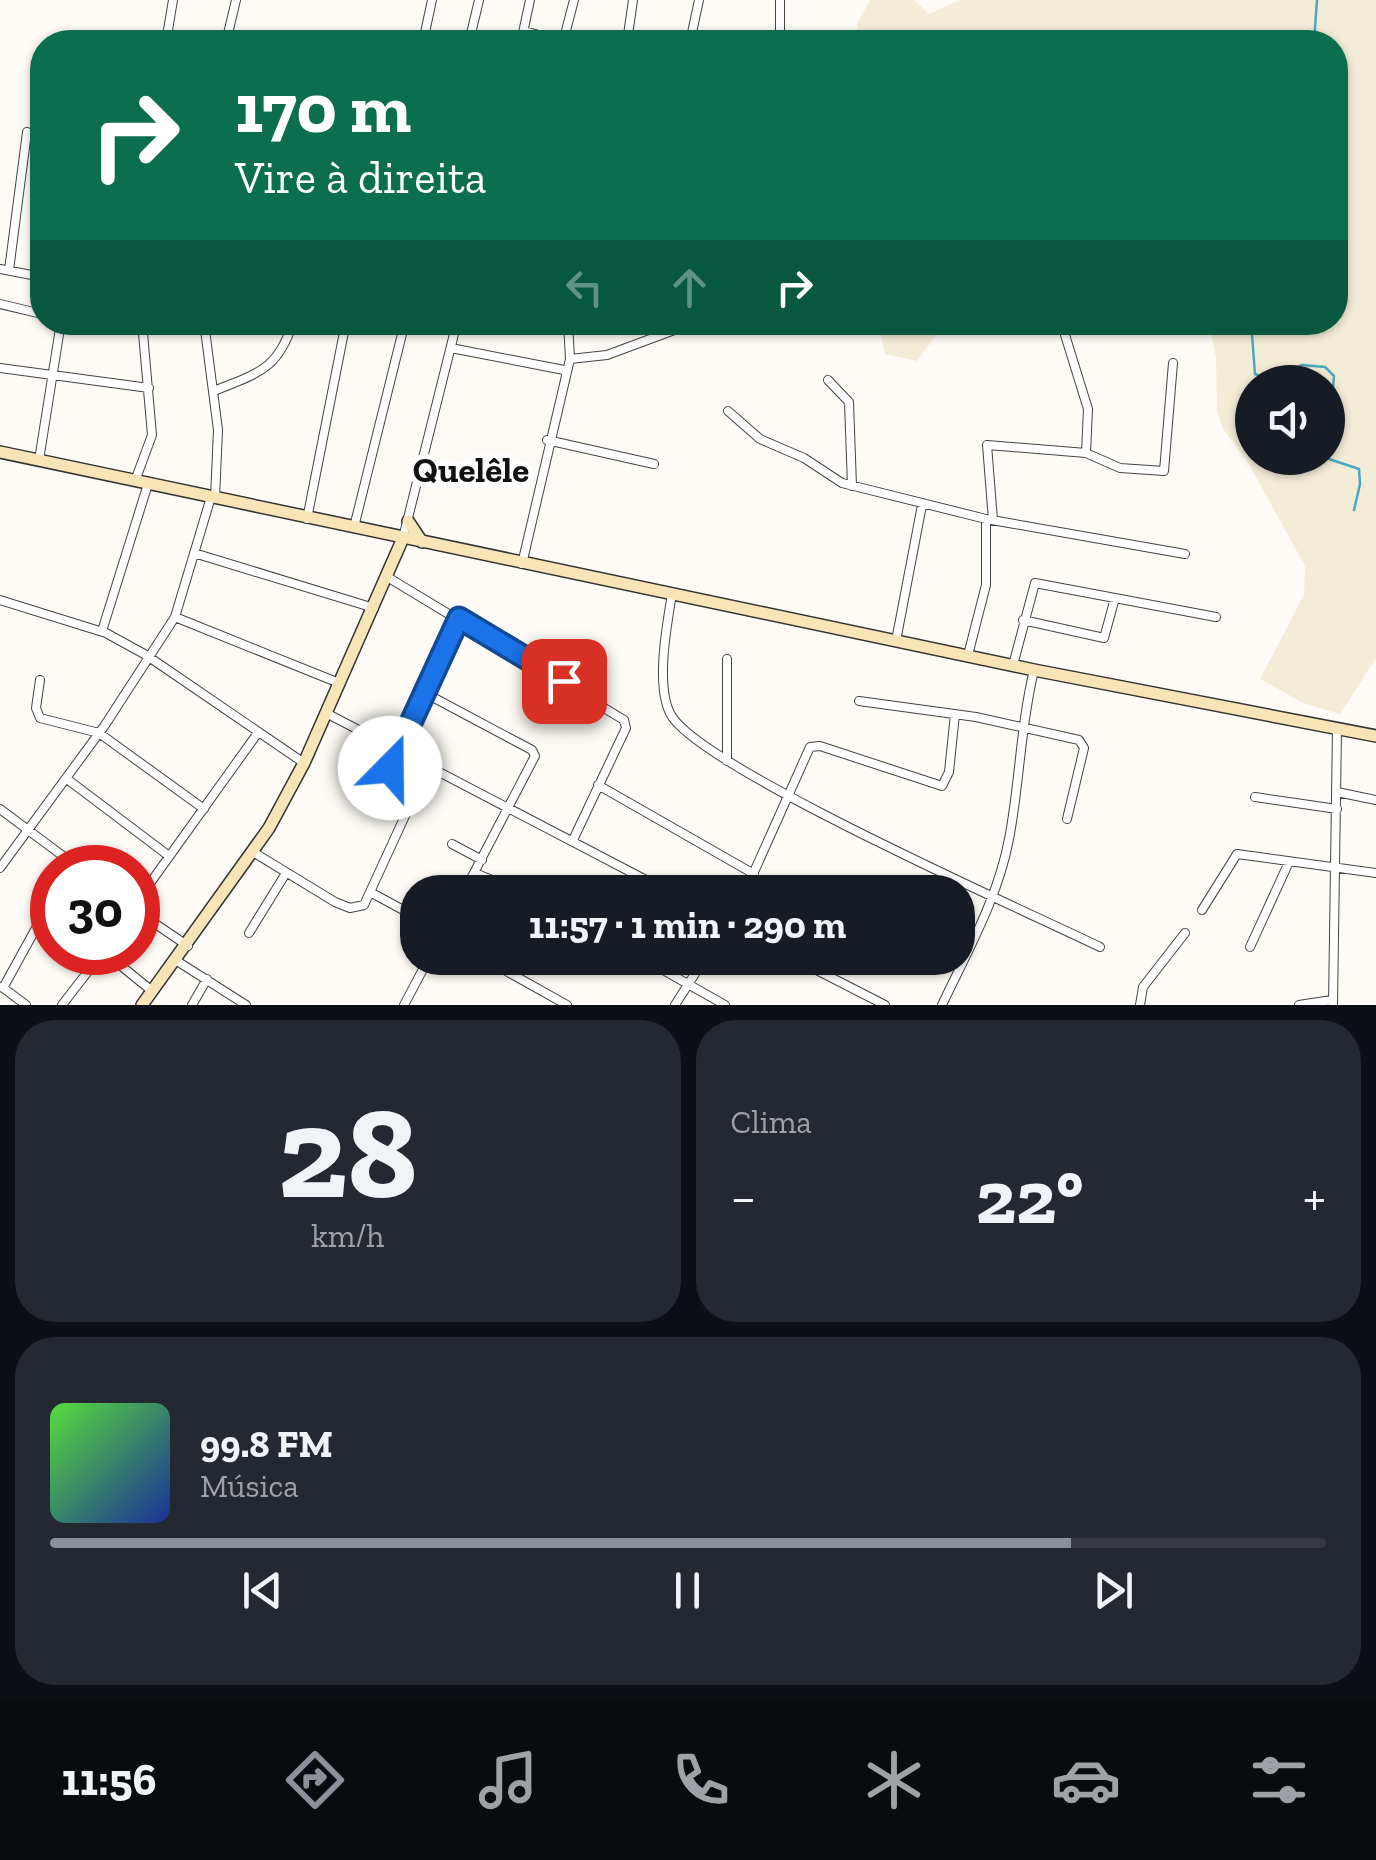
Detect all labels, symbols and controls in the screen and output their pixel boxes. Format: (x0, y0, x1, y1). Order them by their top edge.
text: 170 m (235, 66, 411, 150)
icon: right (70, 70, 200, 200)
text: Vire à direita (235, 151, 486, 205)
icon: left (557, 260, 612, 315)
icon: ahead (662, 260, 717, 315)
icon: right (767, 260, 822, 315)
map controls (1235, 365, 1345, 475)
button: sound (1235, 365, 1345, 475)
district label: Quelêle (413, 449, 529, 491)
pin (522, 639, 607, 724)
icon: arrive (537, 654, 592, 709)
position arrow (338, 716, 442, 820)
speed limit sign: 30 (30, 845, 160, 975)
text: 11:57 · 1 min · 290 m (529, 902, 846, 948)
text: 28 (278, 1074, 418, 1230)
text: Clima (731, 1103, 812, 1141)
text: 22° (976, 1152, 1083, 1242)
text: − (731, 1164, 756, 1230)
text: + (1303, 1164, 1326, 1230)
text: km/h (311, 1217, 384, 1255)
text: 99.8 FM (200, 1421, 333, 1467)
text: Música (200, 1467, 299, 1505)
icon: previous (235, 1563, 290, 1618)
icon: pause (660, 1563, 715, 1618)
icon: next (1086, 1563, 1141, 1618)
icon: directions (280, 1745, 350, 1815)
icon: music (473, 1745, 543, 1815)
icon: phone (666, 1745, 736, 1815)
icon: climate (859, 1745, 929, 1815)
icon: car (1051, 1745, 1121, 1815)
icon: filters (1244, 1745, 1314, 1815)
text: 11:56 (61, 1753, 157, 1807)

